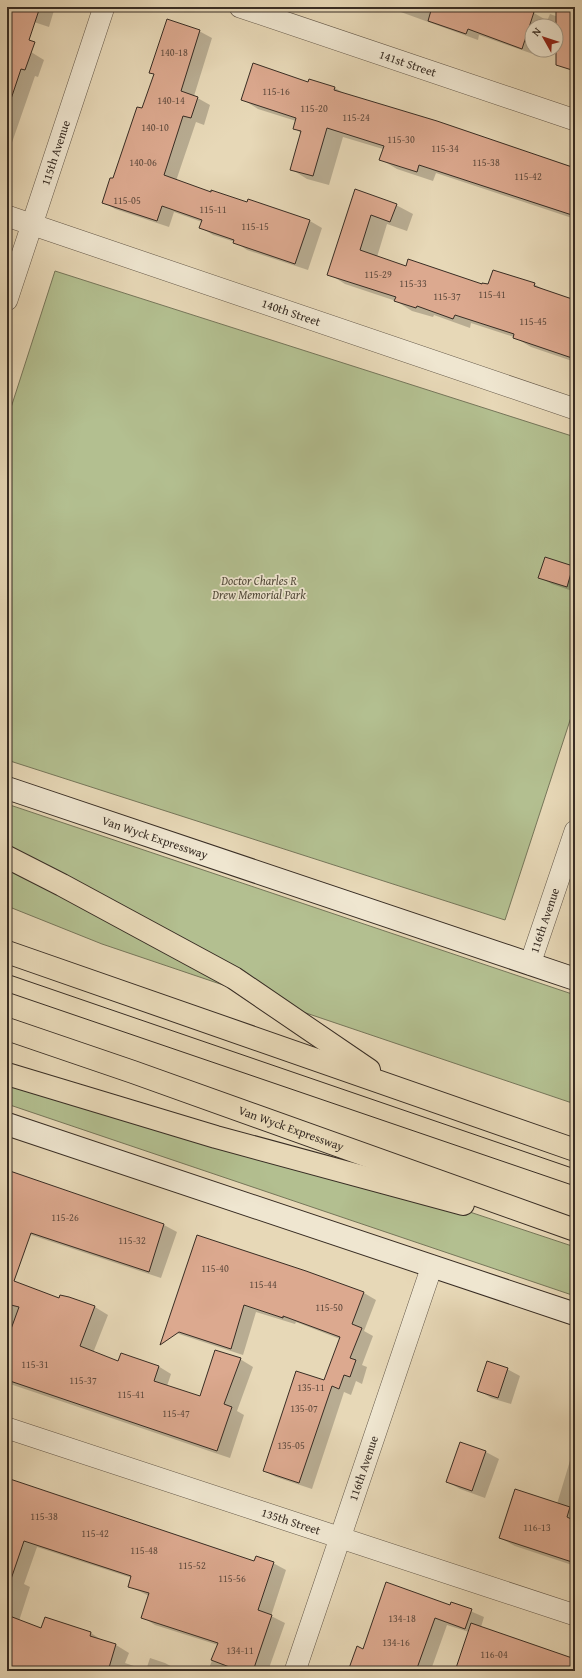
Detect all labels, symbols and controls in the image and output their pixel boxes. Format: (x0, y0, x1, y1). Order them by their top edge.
north arrow (524, 18, 564, 58)
text: N (528, 23, 545, 40)
house number: 140-18 (160, 45, 188, 60)
street label: 141st Street (377, 46, 439, 81)
house number: 115-16 (262, 84, 290, 99)
house number: 140-14 (157, 93, 185, 108)
house number: 115-20 (300, 101, 328, 116)
house number: 115-24 (342, 110, 370, 125)
street label: 115th Avenue (36, 117, 74, 188)
house number: 140-10 (141, 120, 169, 135)
house number: 115-30 (387, 132, 415, 147)
house number: 115-34 (431, 141, 459, 156)
house number: 140-06 (129, 155, 157, 170)
house number: 115-38 (472, 155, 500, 170)
house number: 115-42 (514, 169, 542, 184)
house number: 115-05 (113, 193, 141, 208)
house number: 115-11 (199, 202, 227, 217)
house number: 115-15 (241, 219, 269, 234)
house number: 115-29 (364, 267, 392, 282)
house number: 115-33 (399, 276, 427, 291)
house number: 115-41 (478, 287, 506, 302)
house number: 115-37 (433, 289, 461, 304)
street label: 140th Street (259, 294, 324, 330)
house number: 115-45 (519, 314, 547, 329)
park label: Doctor Charles R Drew Memorial Park (211, 572, 306, 603)
street label: Van Wyck Expressway (100, 812, 210, 863)
street label: 116th Avenue (525, 885, 563, 955)
street label: Van Wyck Expressway (236, 1101, 346, 1155)
house number: 115-26 (51, 1210, 79, 1225)
house number: 115-32 (118, 1233, 146, 1248)
house number: 115-40 (201, 1261, 229, 1276)
house number: 115-44 (249, 1277, 277, 1292)
house number: 115-50 (315, 1300, 343, 1315)
house number: 115-31 (21, 1357, 49, 1372)
house number: 115-37 (69, 1373, 97, 1388)
house number: 135-11 (297, 1380, 325, 1395)
house number: 115-41 (117, 1387, 145, 1402)
house number: 135-07 (290, 1401, 318, 1416)
house number: 115-47 (162, 1406, 190, 1421)
street label: 116th Avenue (344, 1433, 382, 1503)
house number: 135-05 (277, 1438, 305, 1453)
street label: 135th Street (259, 1503, 324, 1539)
house number: 115-38 (30, 1509, 58, 1524)
house number: 116-13 (523, 1520, 551, 1535)
house number: 115-42 (81, 1526, 109, 1541)
house number: 115-48 (130, 1543, 158, 1558)
house number: 115-52 (178, 1558, 206, 1573)
house number: 115-56 (218, 1571, 246, 1586)
house number: 134-18 (388, 1611, 416, 1626)
house number: 134-16 (382, 1635, 410, 1650)
house number: 134-11 (226, 1643, 254, 1658)
house number: 116-04 (480, 1647, 508, 1662)

